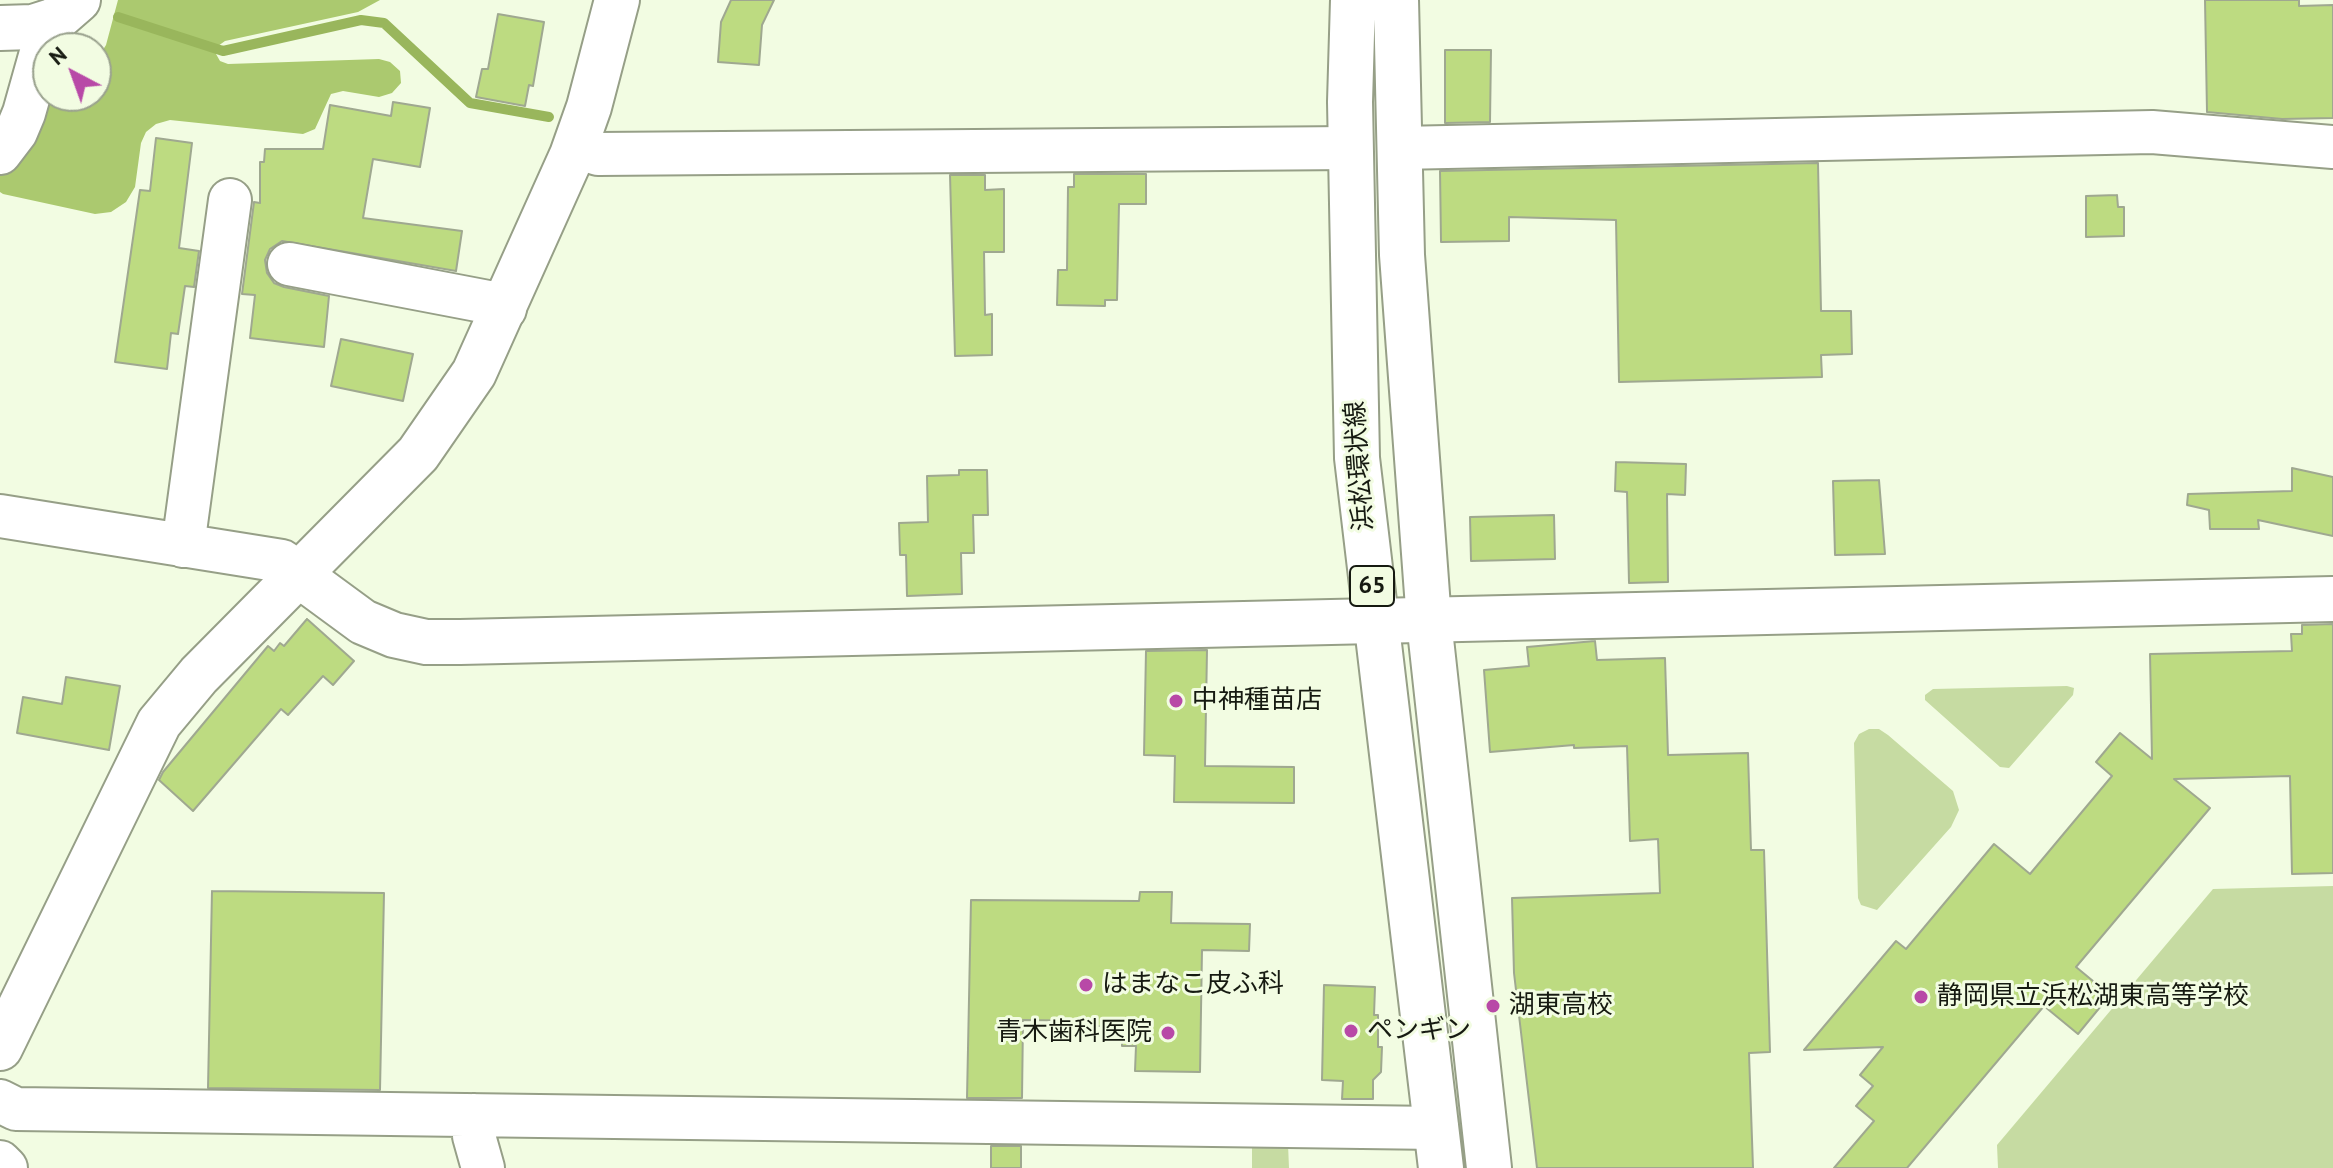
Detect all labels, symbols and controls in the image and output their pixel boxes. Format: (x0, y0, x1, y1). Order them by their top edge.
north arrow (32, 32, 112, 112)
text: N (43, 40, 72, 71)
street label: 浜松環状線 (1340, 400, 1380, 532)
road number: 65 (1350, 566, 1394, 606)
place label: 中神種苗店 (1192, 685, 1322, 717)
marker: 中神種苗店 (1167, 692, 1185, 710)
place label: はまなこ皮ふ科 (1102, 969, 1284, 1001)
marker: はまなこ皮ふ科 (1077, 976, 1095, 994)
place label: 静岡県立浜松湖東高等学校 (1937, 981, 2249, 1013)
marker: 静岡県立浜松湖東高等学校 (1912, 988, 1930, 1006)
place label: 湖東高校 (1509, 990, 1613, 1022)
marker: 湖東高校 (1484, 997, 1502, 1015)
place label: ペンギン (1367, 1015, 1471, 1047)
place label: 青木歯科医院 (996, 1017, 1152, 1049)
marker: ペンギン (1342, 1022, 1360, 1040)
marker: 青木歯科医院 (1159, 1024, 1177, 1042)

